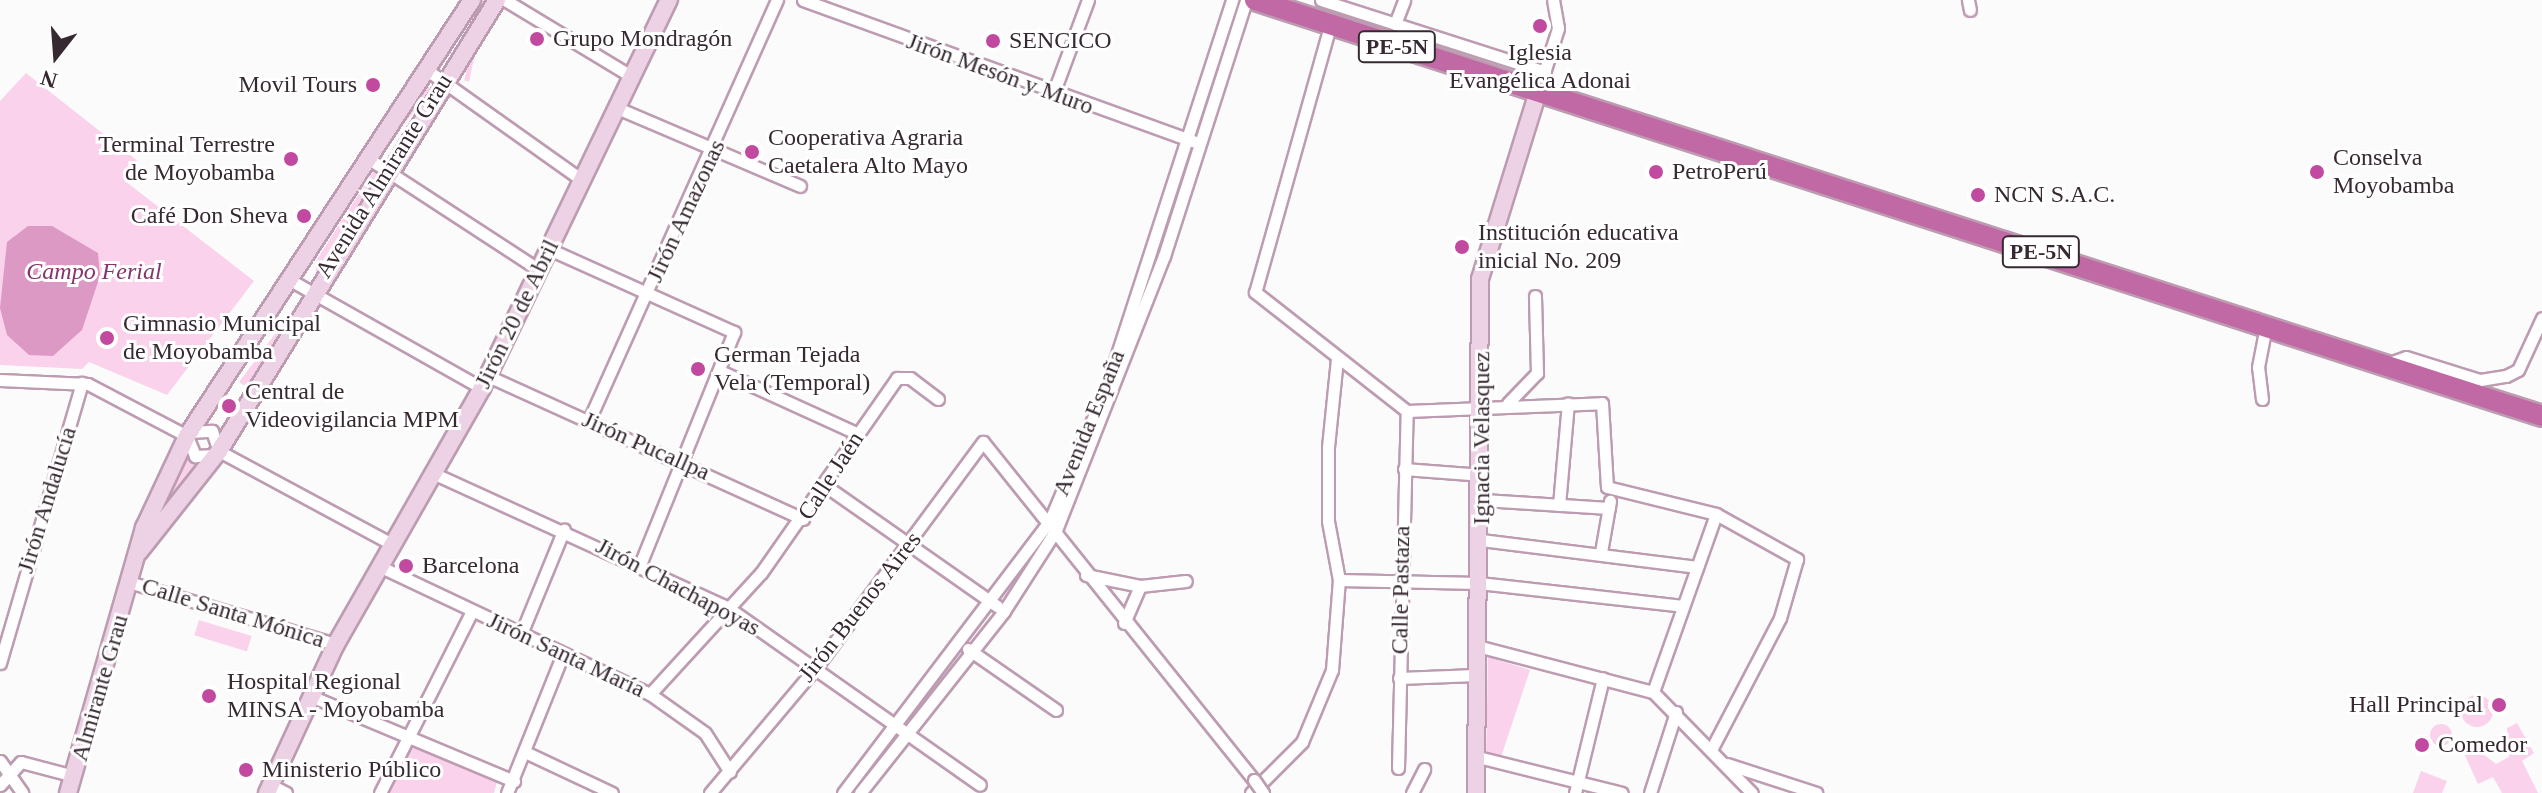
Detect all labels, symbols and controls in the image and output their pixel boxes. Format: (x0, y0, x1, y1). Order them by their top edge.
north arrow (16, 16, 96, 96)
marker: Iglesia Evangélica Adonai (1531, 17, 1549, 35)
place label: Grupo Mondragón (553, 25, 732, 53)
street label: Jirón Mesón y Muro (903, 27, 1097, 121)
place label: SENCICO (1009, 27, 1112, 55)
road number: PE-5N (1357, 29, 1437, 65)
marker: Grupo Mondragón (528, 30, 546, 48)
marker: SENCICO (984, 32, 1002, 50)
place label: Iglesia Evangélica Adonai (1448, 39, 1632, 95)
text: N (38, 65, 60, 94)
street label: Avenida Almirante Grau (309, 68, 459, 284)
place label: Movil Tours (238, 71, 357, 99)
marker: Movil Tours (364, 76, 382, 94)
place label: Cooperativa Agraria Caetalera Alto Mayo (768, 124, 969, 180)
place label: Terminal Terrestre de Moyobamba (98, 131, 275, 187)
street label: Jirón Amazonas (640, 135, 732, 287)
marker: Cooperativa Agraria Caetalera Alto Mayo (743, 143, 761, 161)
place label: Conselva Moyobamba (2333, 144, 2454, 200)
marker: Terminal Terrestre de Moyobamba (282, 150, 300, 168)
place label: PetroPerú (1672, 158, 1767, 186)
marker: PetroPerú (1647, 163, 1665, 181)
marker: Conselva Moyobamba (2308, 163, 2326, 181)
place label: NCN S.A.C. (1994, 181, 2115, 209)
marker: NCN S.A.C. (1969, 186, 1987, 204)
place label: Café Don Sheva (131, 202, 288, 230)
marker: Café Don Sheva (295, 207, 313, 225)
place label: Institución educativa inicial No. 209 (1478, 219, 1679, 275)
street label: Jirón 20 de Abril (468, 234, 566, 394)
road number: PE-5N (2001, 234, 2081, 270)
marker: Institución educativa inicial No. 209 (1453, 238, 1471, 256)
park label: Campo Ferial (26, 258, 162, 286)
place label: Gimnasio Municipal de Moyobamba (123, 310, 321, 366)
marker: Gimnasio Municipal de Moyobamba (98, 329, 116, 347)
place label: German Tejada Vela (Temporal) (714, 341, 870, 397)
street label: Avenida España (1047, 346, 1131, 500)
street label: Ignacia Velasquez (1468, 351, 1496, 525)
marker: German Tejada Vela (Temporal) (689, 360, 707, 378)
place label: Central de Videovigilancia MPM (245, 378, 459, 434)
marker: Central de Videovigilancia MPM (220, 397, 238, 415)
street label: Jirón Pucallpa (578, 405, 714, 487)
street label: Jirón Andalucía (11, 423, 83, 577)
street label: Calle Jaén (792, 427, 870, 525)
street label: Calle Pastaza (1385, 525, 1417, 655)
street label: Jirón Buenos Aires (792, 526, 928, 688)
street label: Jirón Chachapoyas (591, 532, 765, 642)
place label: Barcelona (422, 552, 519, 580)
marker: Barcelona (397, 557, 415, 575)
street label: Calle Santa Mónica (138, 572, 328, 654)
street label: Jirón Santa María (483, 606, 649, 704)
street label: Almirante Grau (65, 611, 135, 765)
place label: Hospital Regional MINSA - Moyobamba (227, 668, 446, 724)
marker: Hospital Regional MINSA - Moyobamba (198, 685, 220, 707)
place label: Hall Principal (2349, 691, 2483, 719)
marker: Hall Principal (2490, 696, 2508, 714)
place label: Comedor (2438, 731, 2527, 759)
marker: Comedor (2413, 736, 2431, 754)
place label: Ministerio Público (262, 756, 441, 784)
marker: Ministerio Público (237, 761, 255, 779)

